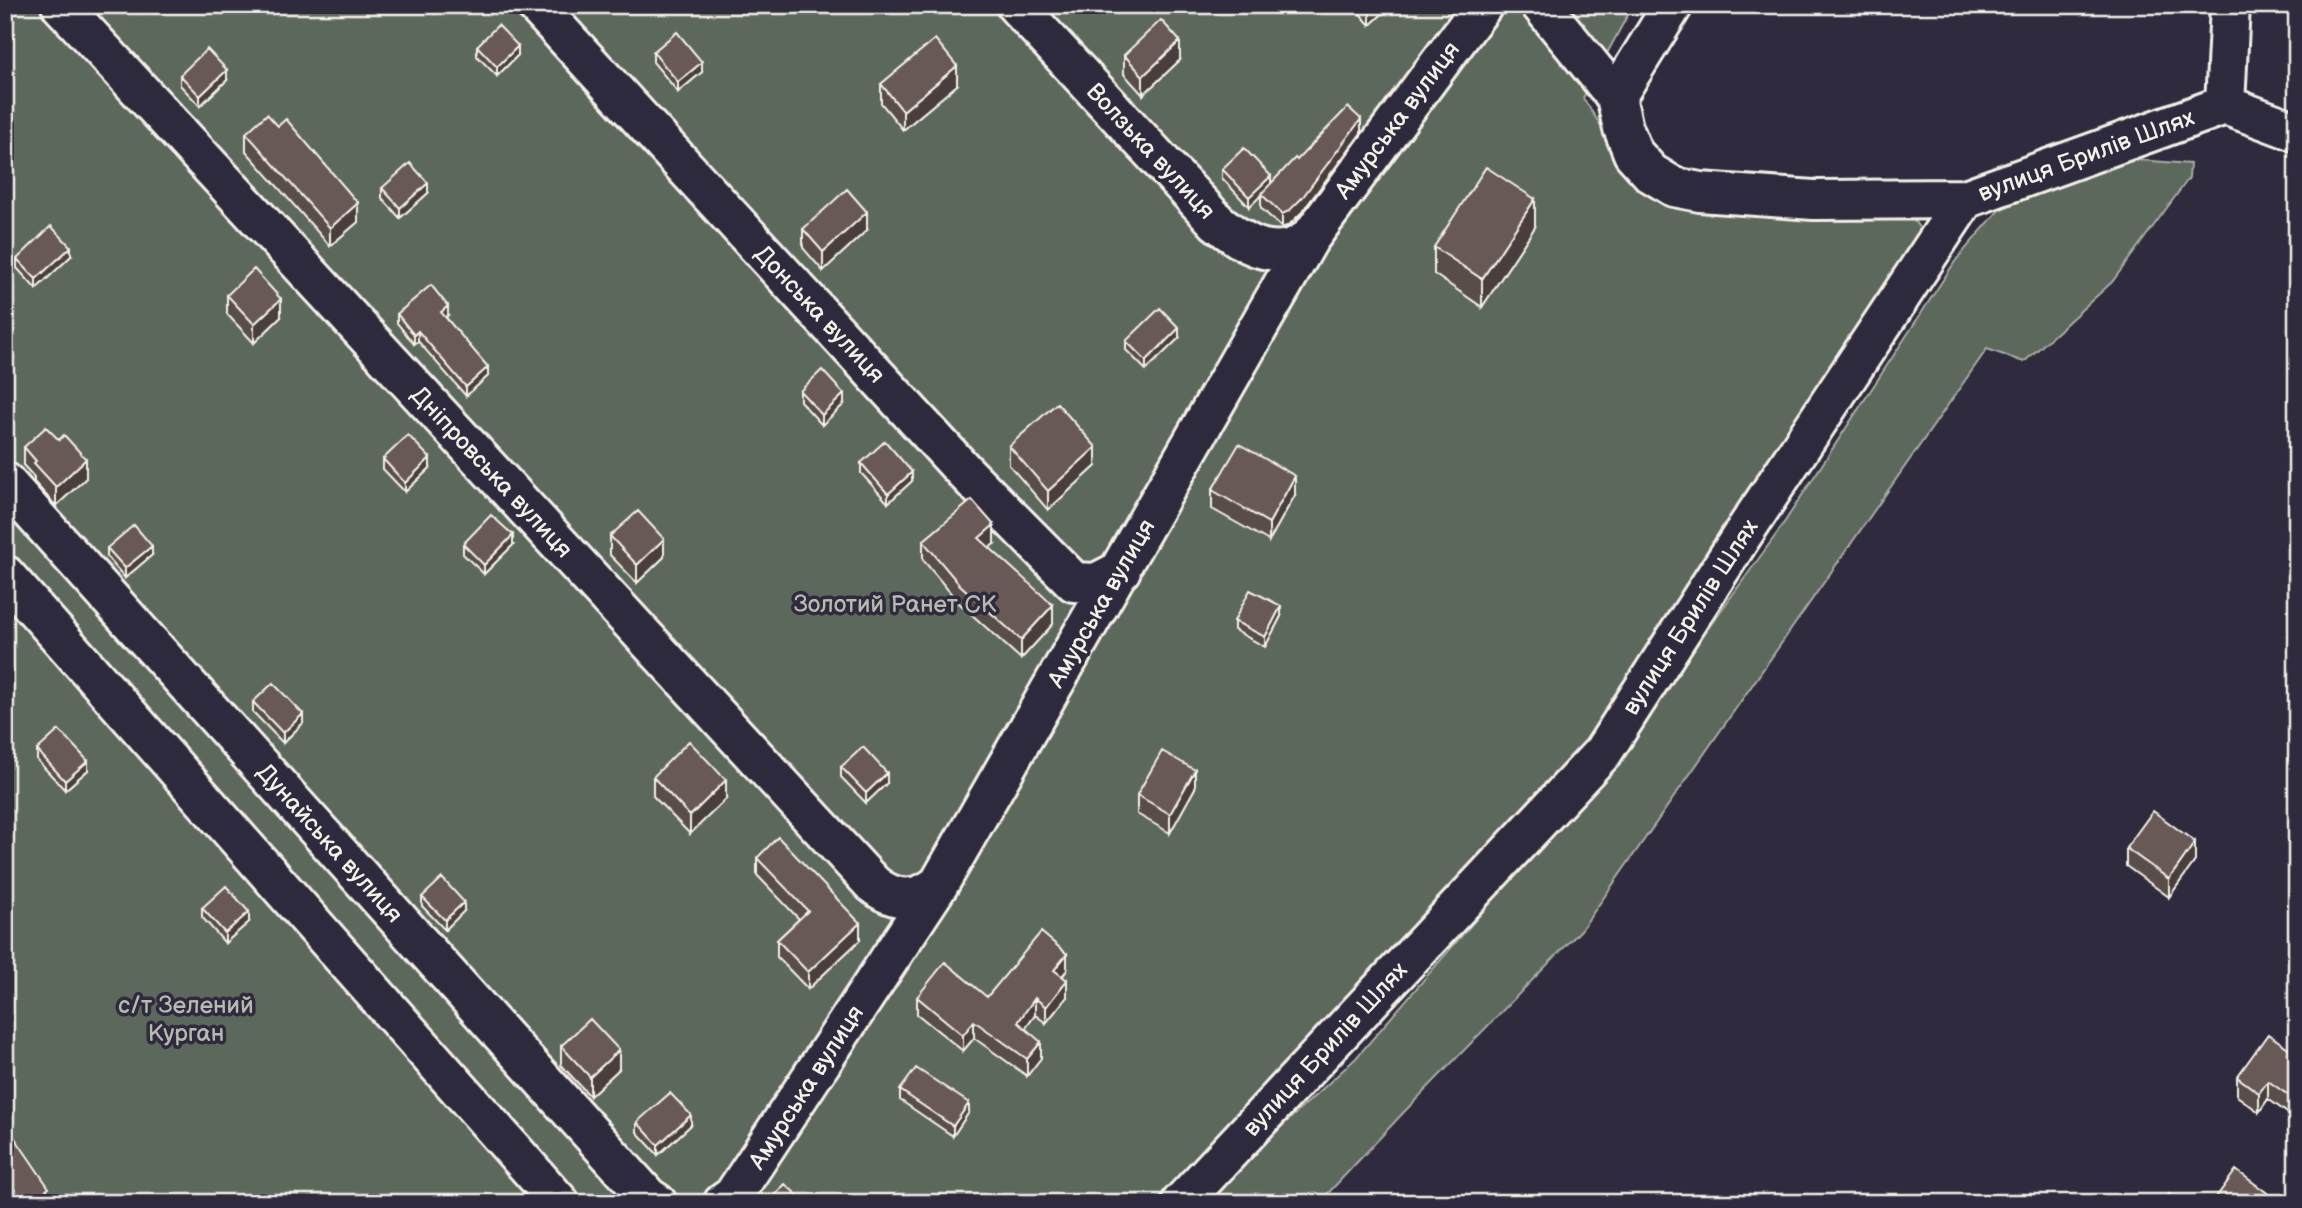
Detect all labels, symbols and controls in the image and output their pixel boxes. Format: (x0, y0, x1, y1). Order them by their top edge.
street label: Амурська вулиця (1328, 36, 1466, 206)
street label: Волзька вулиця (1080, 77, 1221, 225)
street label: вулиця Брилів Шлях (1974, 103, 2198, 208)
street label: Донська вулиця (748, 239, 891, 389)
street label: Дніпровська вулиця (405, 381, 579, 564)
street label: Амурська вулиця (1041, 514, 1161, 694)
street label: вулиця Брилів Шлях (1616, 514, 1765, 721)
park label: Золотий Ранет СК (794, 590, 997, 619)
street label: Дунайська вулиця (250, 758, 409, 929)
street label: вулиця Брилів Шлях (1237, 956, 1414, 1143)
park label: с/т Зелений Курган (118, 991, 254, 1048)
street label: Амурська вулиця (742, 1000, 870, 1176)

